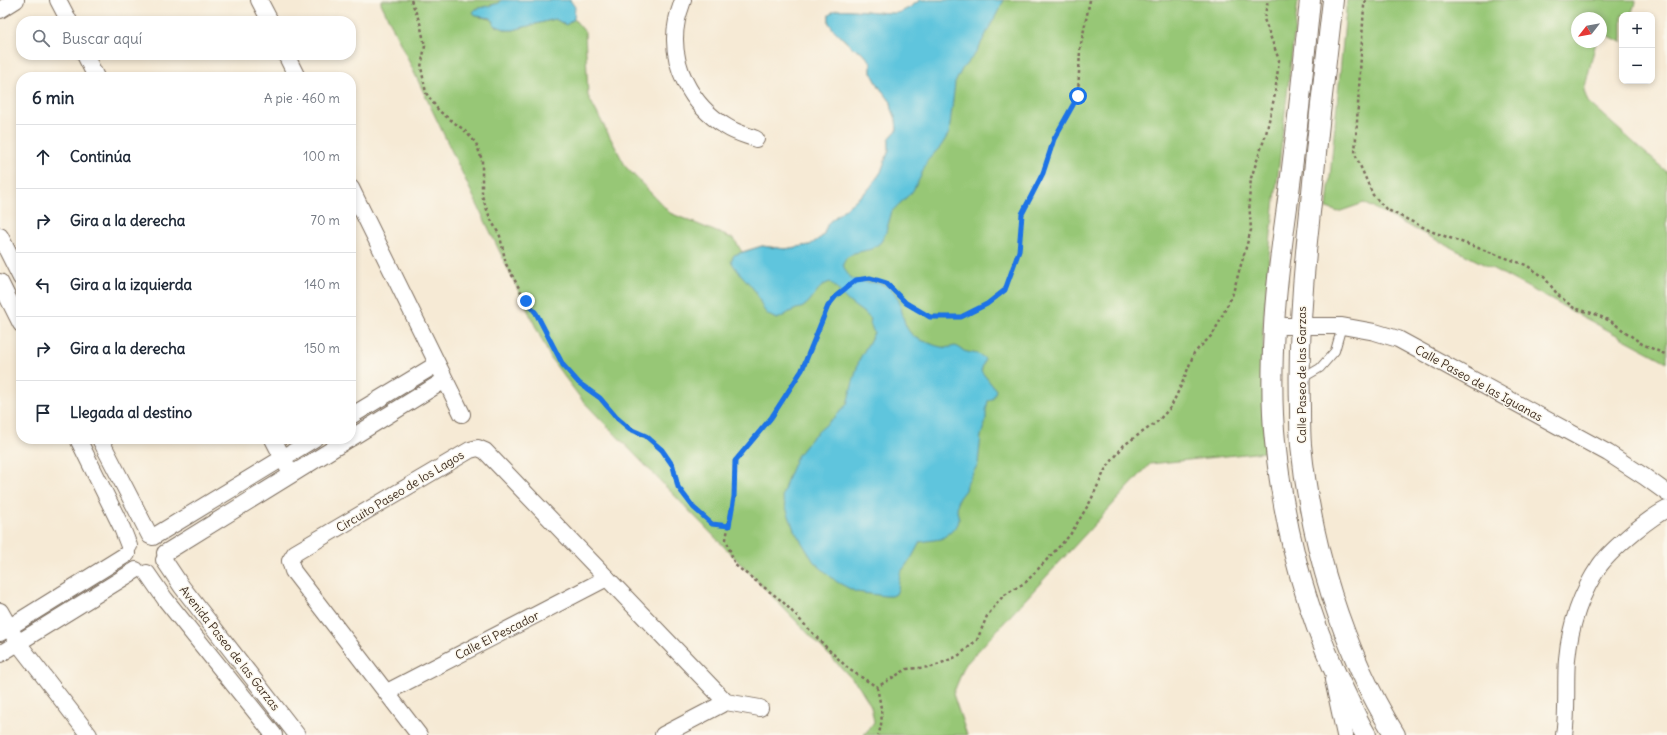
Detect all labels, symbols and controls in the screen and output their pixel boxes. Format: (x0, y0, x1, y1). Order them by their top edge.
north arrow (1571, 12, 1607, 48)
map controls (1619, 12, 1655, 84)
button: + (1619, 12, 1655, 48)
search box (16, 16, 356, 60)
icon: search (30, 27, 52, 49)
text: Buscar aquí (62, 29, 142, 48)
button: − (1619, 48, 1655, 84)
text: 6 min (32, 87, 74, 109)
route start (1069, 87, 1087, 105)
text: A pie · 460 m (264, 90, 340, 107)
icon: ahead (32, 146, 54, 168)
text: Continúa (70, 147, 131, 166)
text: 100 m (303, 148, 340, 165)
icon: right (32, 210, 54, 232)
text: Gira a la derecha (70, 211, 185, 230)
text: 70 m (311, 212, 340, 229)
icon: left (32, 274, 54, 296)
text: Gira a la izquierda (70, 275, 192, 294)
text: 140 m (304, 276, 340, 293)
route end (517, 292, 535, 310)
street label: Calle Paseo de las Garzas (1294, 306, 1309, 444)
icon: right (32, 338, 54, 360)
text: Gira a la derecha (70, 339, 185, 358)
text: 150 m (304, 340, 340, 357)
street label: Calle Paseo de las Iguanas (1413, 342, 1545, 424)
icon: arrive (32, 402, 54, 424)
text: Llegada al destino (70, 403, 192, 422)
street label: Circuito Paseo de los Lagos (333, 447, 467, 535)
street label: Avenida Paseo de las Garzas (177, 583, 283, 713)
street label: Calle El Pescador (453, 607, 542, 663)

